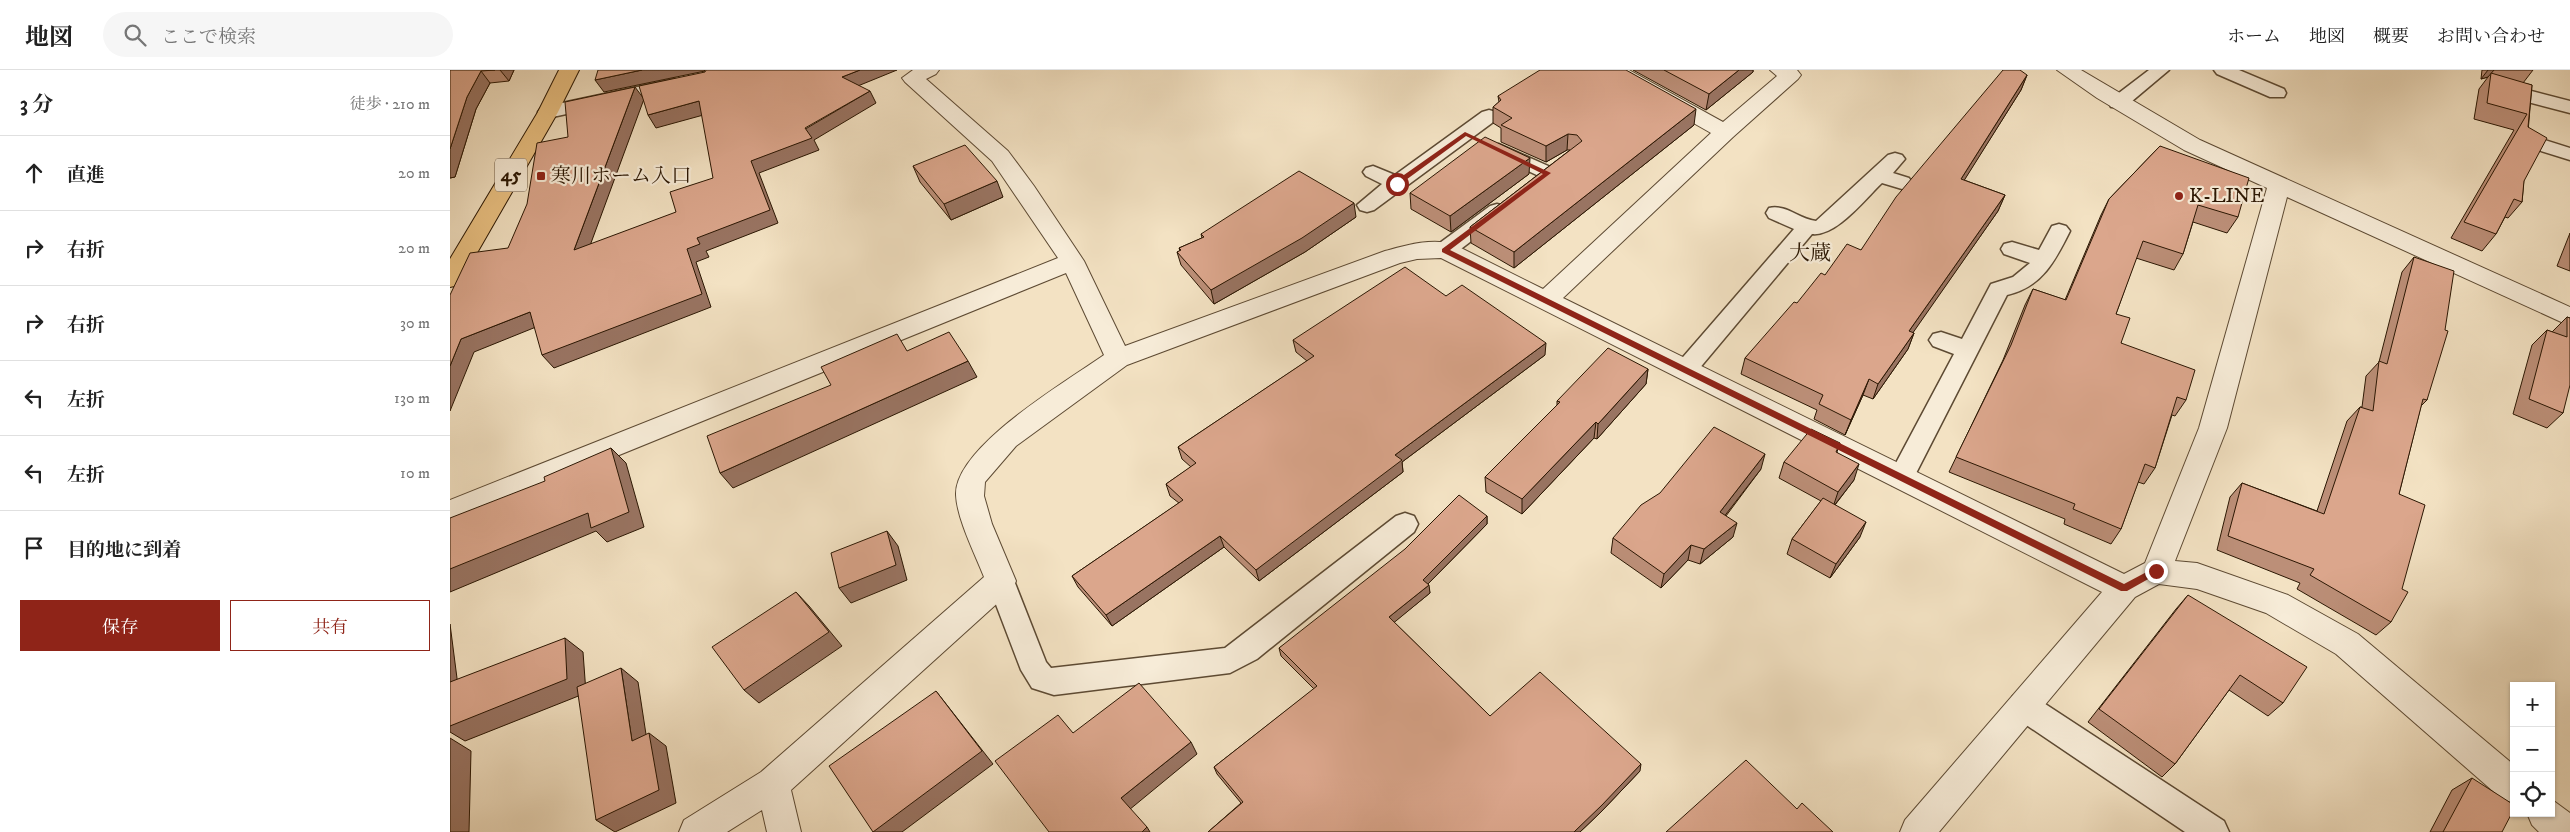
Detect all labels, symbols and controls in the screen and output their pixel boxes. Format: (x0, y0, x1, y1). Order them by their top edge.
search box (103, 12, 453, 57)
icon: search (121, 21, 149, 49)
text: 地図 (25, 23, 73, 53)
text: ここで検索 (161, 26, 256, 49)
text: ホーム (2227, 26, 2281, 48)
text: 地図 (2309, 26, 2345, 48)
text: 概要 (2373, 26, 2409, 48)
text: お問い合わせ (2437, 26, 2545, 48)
text: 3 分 (20, 92, 53, 118)
text: 徒歩 · 210 m (350, 94, 430, 114)
road number: 45 (495, 158, 527, 192)
icon: ahead (20, 159, 48, 187)
text: 20 m (398, 163, 430, 183)
text: 直進 (67, 164, 105, 187)
place label: 寒川ホーム入口 (551, 164, 691, 189)
marker: 寒川ホーム入口 (535, 170, 547, 182)
route start (1386, 173, 1409, 196)
place label: K-LINE (2189, 184, 2264, 209)
marker: K-LINE (2173, 190, 2185, 202)
icon: right (20, 234, 48, 262)
text: 20 m (398, 238, 430, 258)
text: 右折 (67, 239, 105, 262)
district label: 大蔵 (1789, 241, 1831, 267)
icon: right (20, 309, 48, 337)
text: 30 m (400, 313, 430, 333)
text: 右折 (67, 314, 105, 337)
icon: left (20, 384, 48, 412)
text: 130 m (394, 388, 430, 408)
text: 左折 (67, 389, 105, 412)
icon: left (20, 459, 48, 487)
text: 10 m (400, 463, 430, 483)
text: 左折 (67, 464, 105, 487)
icon: arrive (20, 534, 48, 562)
text: 目的地に到着 (67, 539, 181, 562)
route end (2145, 560, 2168, 583)
button: 保存 (20, 600, 220, 651)
button: 共有 (230, 600, 430, 651)
map controls (2510, 682, 2555, 817)
button: + (2510, 682, 2555, 727)
button: − (2510, 727, 2555, 772)
button: locate (2510, 772, 2555, 817)

